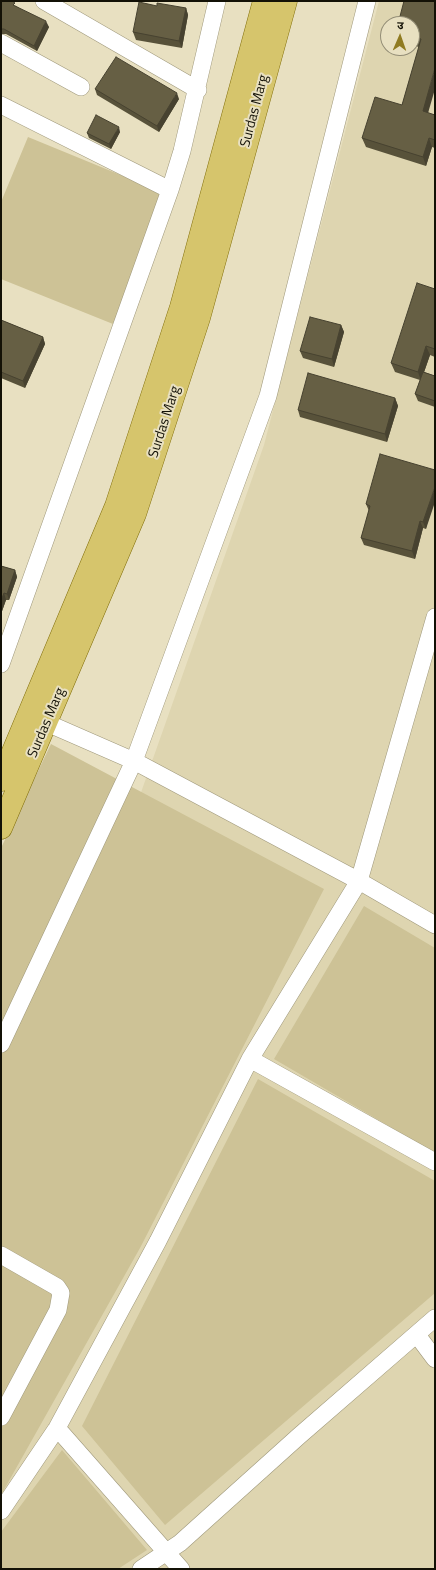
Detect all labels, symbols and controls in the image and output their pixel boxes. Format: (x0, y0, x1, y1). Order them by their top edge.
north arrow (380, 16, 420, 56)
text: उ (397, 17, 404, 33)
street label: Surdas Marg (237, 73, 273, 149)
street label: Surdas Marg (146, 384, 184, 460)
street label: Surdas Marg (25, 685, 69, 761)

